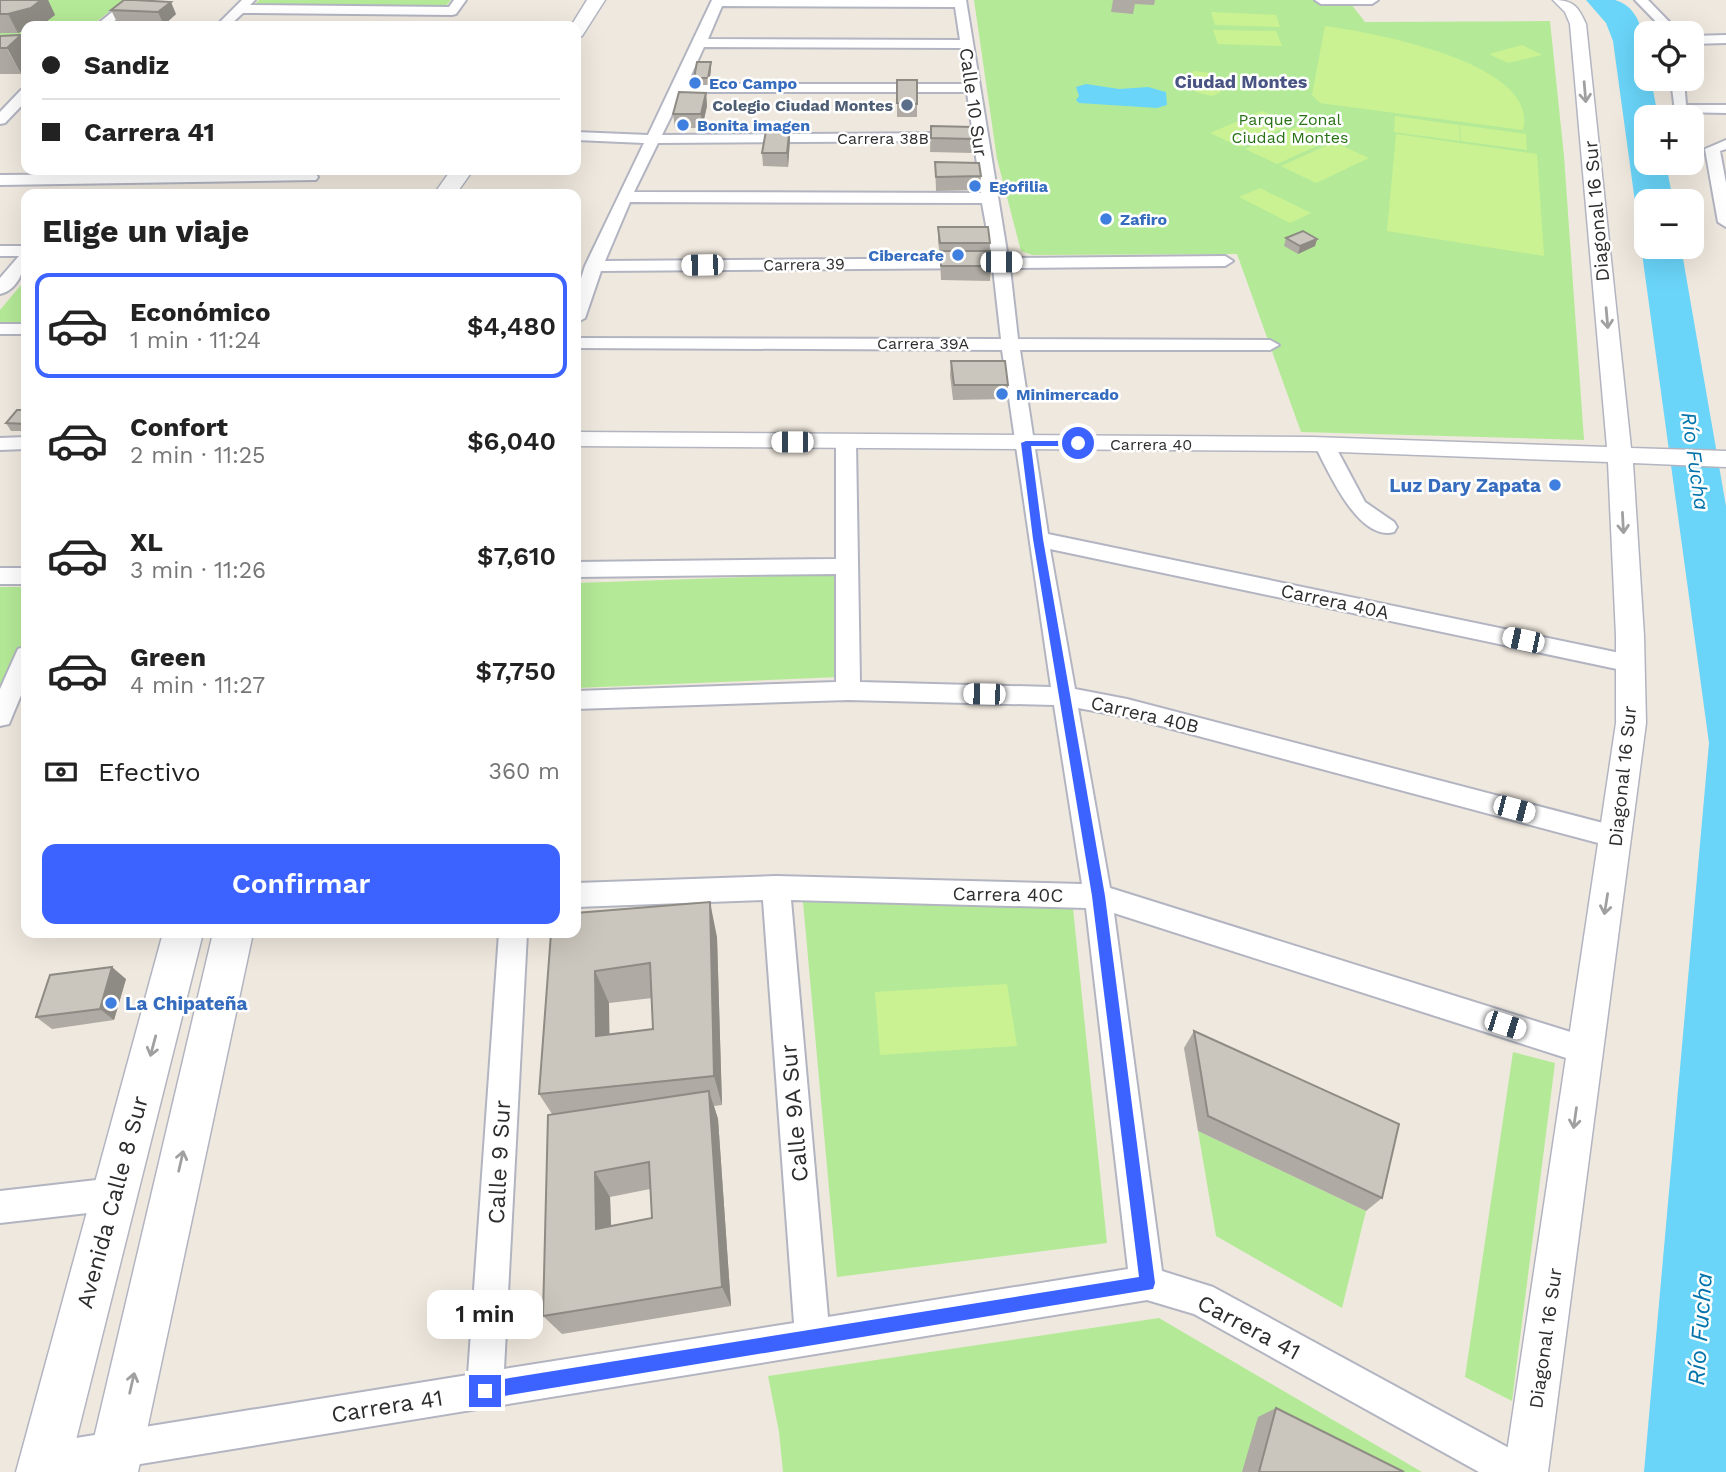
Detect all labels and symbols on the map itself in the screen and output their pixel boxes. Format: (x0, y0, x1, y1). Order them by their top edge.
street label: Calle 10 Sur (954, 46, 993, 158)
district label: Ciudad Montes (1175, 71, 1308, 92)
place label: Eco Campo (709, 74, 797, 93)
marker: Eco Campo (687, 75, 703, 91)
one-way arrow (1579, 80, 1592, 102)
place label: Colegio Ciudad Montes (712, 96, 893, 115)
marker: Colegio Ciudad Montes (899, 97, 915, 113)
park label: Parque Zonal Ciudad Montes (1232, 110, 1348, 147)
place label: Bonita imagen (697, 116, 810, 135)
marker: Bonita imagen (675, 117, 691, 133)
street label: Carrera 38B (837, 129, 929, 148)
street label: Diagonal 16 Sur (1579, 139, 1614, 283)
place label: Egofilia (989, 177, 1049, 196)
marker: Egofilia (967, 178, 983, 194)
place label: Zafiro (1120, 210, 1167, 229)
marker: Zafiro (1098, 211, 1114, 227)
place label: Cibercafe (868, 246, 944, 265)
marker: Cibercafe (950, 247, 966, 263)
car (981, 252, 1023, 273)
car (681, 254, 724, 276)
street label: Carrera 39 (763, 254, 845, 275)
one-way arrow (1600, 306, 1613, 329)
street label: Carrera 39A (877, 334, 969, 353)
place label: Minimercado (1016, 385, 1119, 404)
marker: Minimercado (994, 386, 1010, 402)
water label: Río Fucha (1676, 410, 1715, 512)
route start (1062, 427, 1094, 459)
car (772, 432, 814, 453)
street label: Carrera 40 (1110, 435, 1192, 454)
place label: Luz Dary Zapata (1389, 474, 1541, 497)
marker: Luz Dary Zapata (1547, 477, 1563, 493)
one-way arrow (1617, 512, 1630, 535)
street label: Carrera 40A (1279, 579, 1392, 624)
car (1501, 625, 1546, 655)
car (963, 683, 1006, 705)
street label: Carrera 40B (1089, 691, 1201, 738)
street label: Diagonal 16 Sur (1604, 704, 1641, 848)
car (1491, 793, 1538, 825)
street label: Carrera 40C (952, 882, 1064, 907)
one-way arrow (1600, 892, 1613, 915)
place label: La Chipateña (125, 992, 247, 1015)
marker: La Chipateña (103, 995, 119, 1011)
car (1482, 1009, 1529, 1041)
one-way arrow (146, 1034, 159, 1057)
street label: Calle 9A Sur (775, 1043, 814, 1183)
street label: Avenida Calle 8 Sur (71, 1093, 154, 1311)
street label: Calle 9 Sur (483, 1099, 516, 1225)
one-way arrow (1569, 1106, 1582, 1129)
one-way arrow (175, 1150, 188, 1173)
street label: Diagonal 16 Sur (1524, 1266, 1567, 1410)
water label: Río Fucha (1682, 1271, 1718, 1386)
street label: Carrera 41 (1193, 1289, 1305, 1366)
callout: 1 min (427, 1290, 543, 1338)
one-way arrow (125, 1372, 139, 1395)
route end (469, 1375, 501, 1407)
street label: Carrera 41 (329, 1384, 445, 1429)

